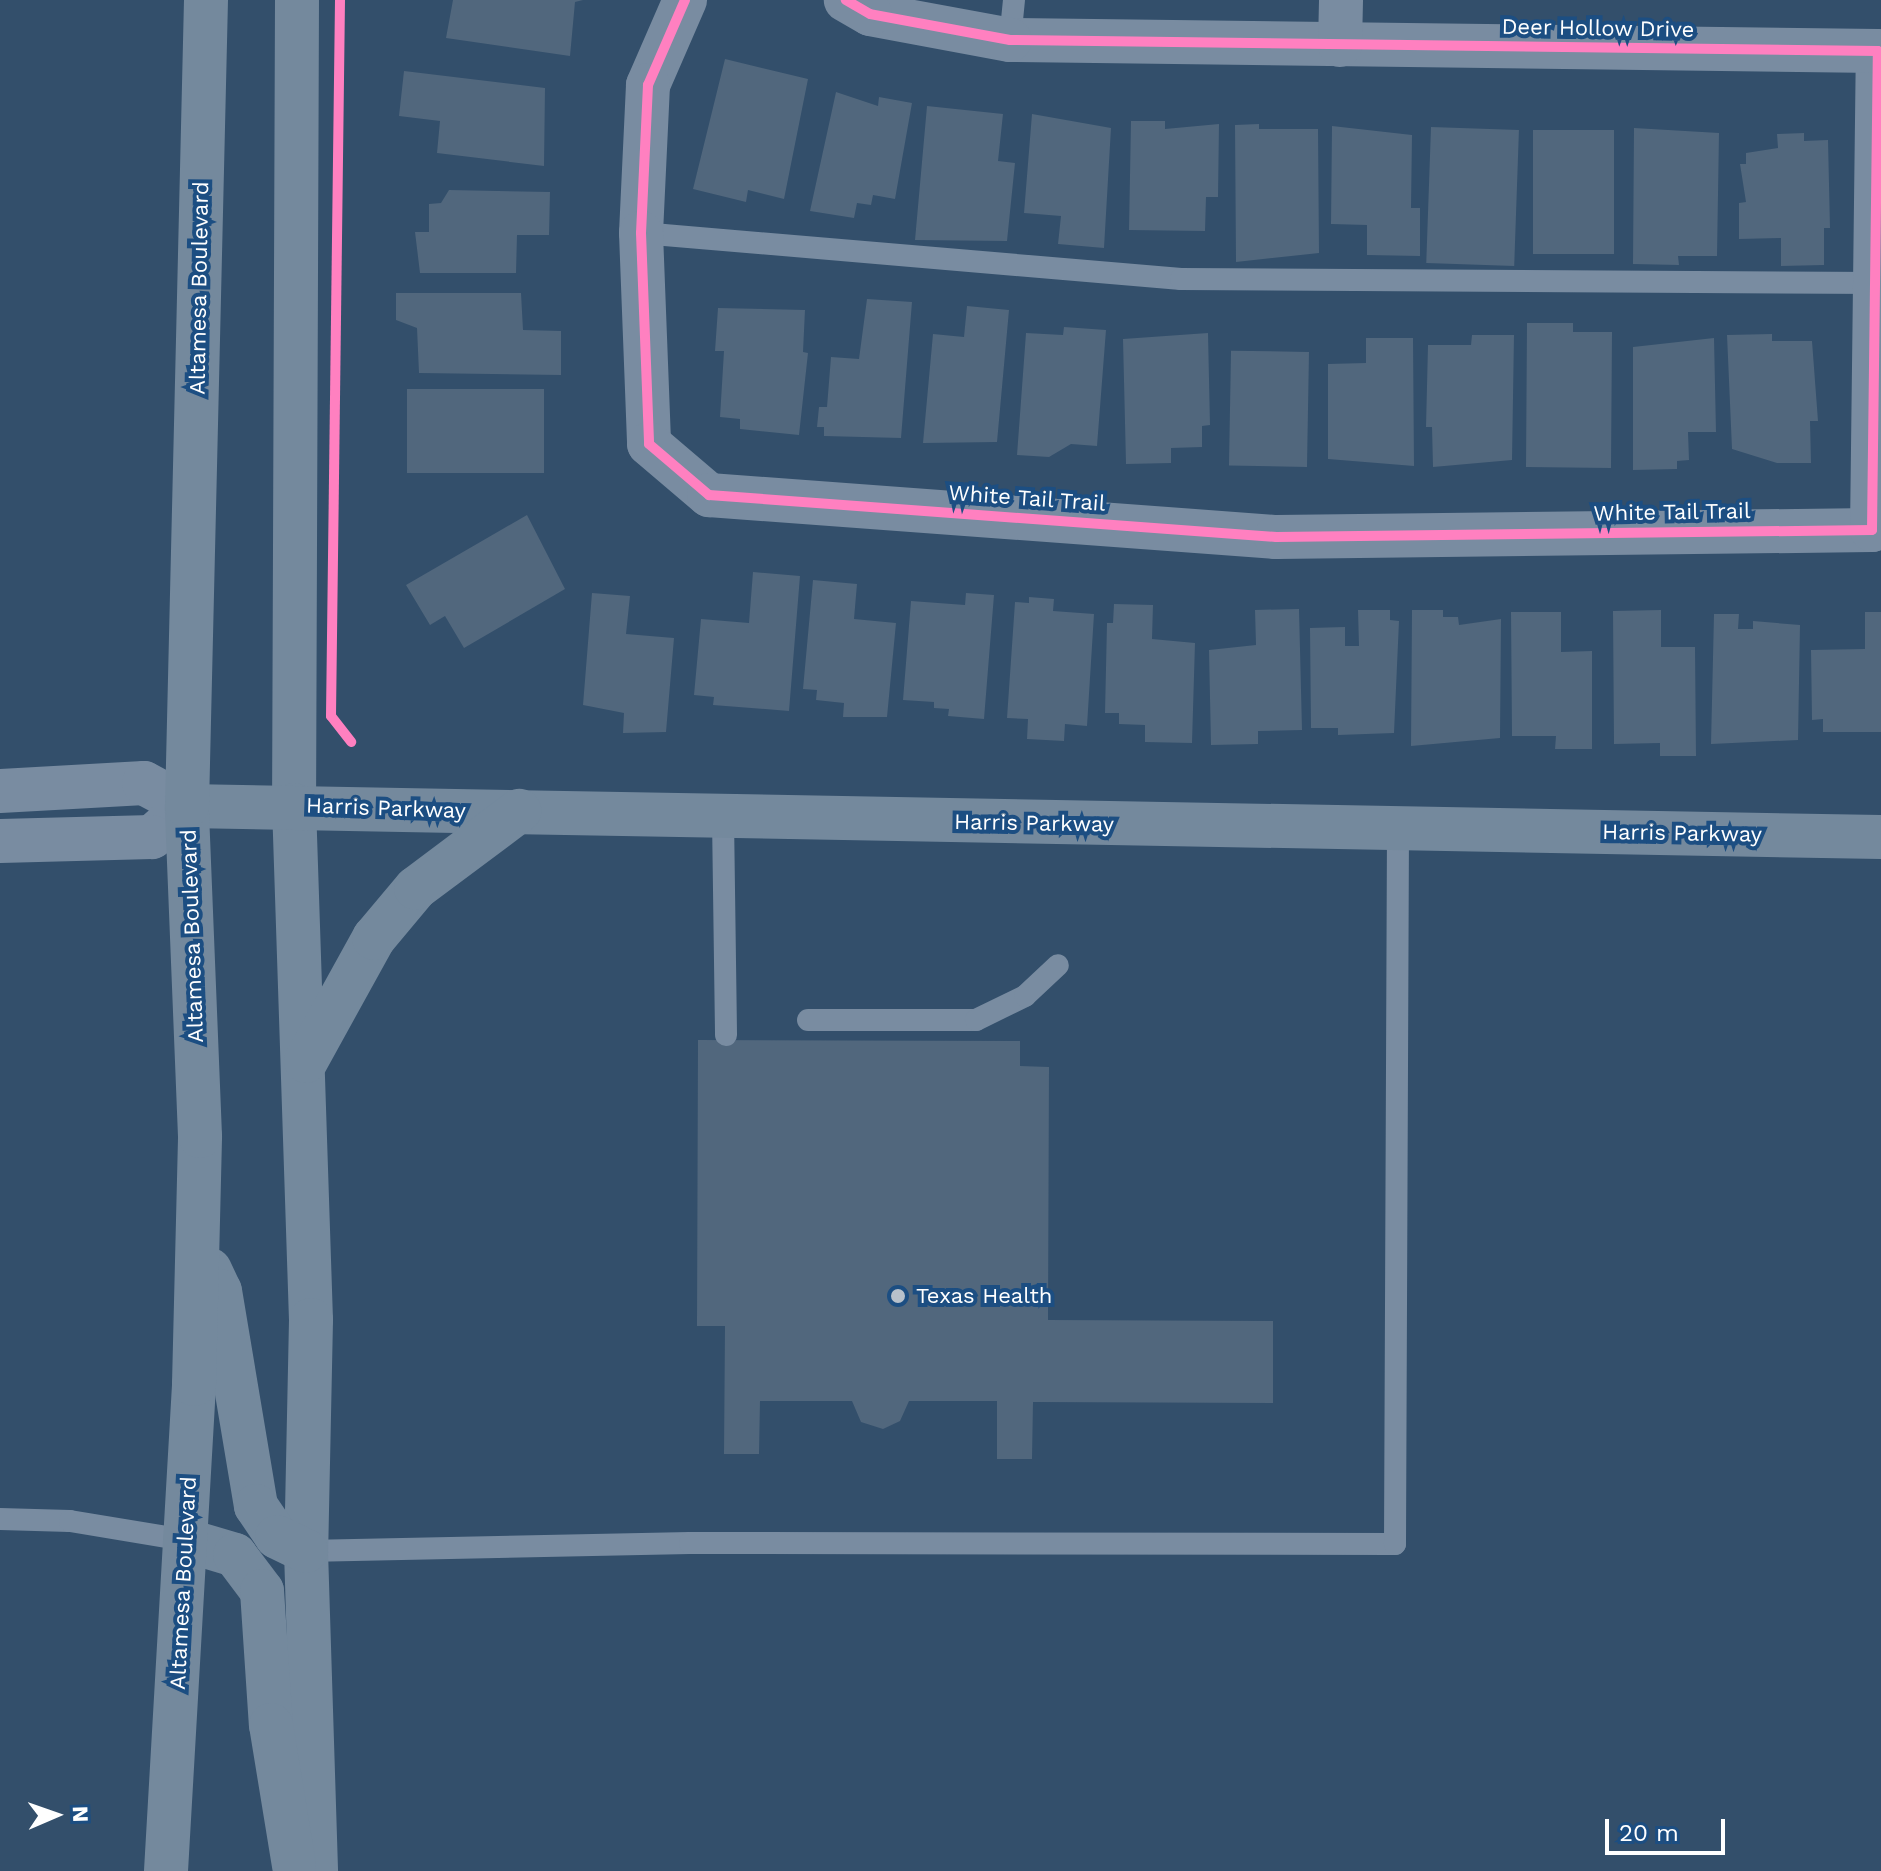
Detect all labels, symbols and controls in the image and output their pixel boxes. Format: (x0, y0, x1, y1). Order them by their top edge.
street label: Deer Hollow Drive (1501, 13, 1695, 43)
street label: Altamesa Boulevard (184, 181, 214, 395)
street label: White Tail Trail (947, 479, 1107, 517)
street label: White Tail Trail (1592, 497, 1752, 527)
street label: Harris Parkway (306, 792, 466, 824)
street label: Harris Parkway (954, 808, 1114, 838)
street label: Harris Parkway (1602, 818, 1762, 848)
street label: Altamesa Boulevard (175, 829, 209, 1043)
place label: Texas Health (916, 1283, 1052, 1309)
marker: Texas Health (887, 1285, 909, 1307)
street label: Altamesa Boulevard (164, 1475, 202, 1691)
north arrow (16, 1775, 96, 1855)
scale bar (1609, 1803, 1729, 1853)
text: N (68, 1806, 93, 1823)
text: 20 m (1619, 1819, 1679, 1847)

